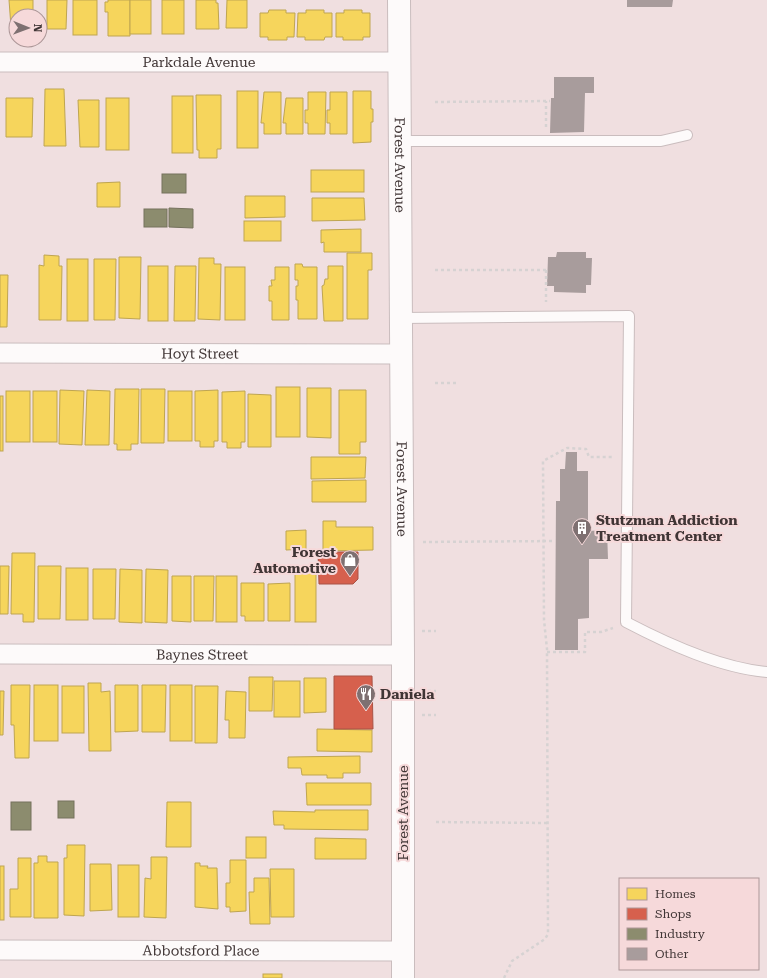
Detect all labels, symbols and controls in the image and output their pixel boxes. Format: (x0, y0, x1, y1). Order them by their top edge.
north arrow (8, 8, 48, 48)
text: N (31, 24, 44, 33)
street label: Parkdale Avenue (143, 54, 256, 70)
street label: Forest Avenue (392, 117, 408, 213)
street label: Hoyt Street (161, 345, 239, 362)
street label: Forest Avenue (394, 441, 410, 537)
place label: Stutzman Addiction Treatment Center (596, 512, 738, 544)
building icon: Stutzman Addiction Treatment Center (571, 517, 593, 545)
place label: Forest Automotive (253, 544, 336, 576)
shop icon: Forest Automotive (339, 549, 361, 577)
street label: Baynes Street (156, 646, 248, 663)
restaurant icon: Daniela (355, 683, 377, 711)
place label: Daniela (380, 686, 435, 702)
street label: Forest Avenue (395, 765, 411, 861)
legend (619, 878, 759, 970)
text: Homes (655, 887, 696, 901)
text: Shops (655, 907, 691, 921)
text: Industry (655, 927, 706, 941)
street label: Abbotsford Place (143, 942, 260, 959)
text: Other (655, 947, 688, 961)

